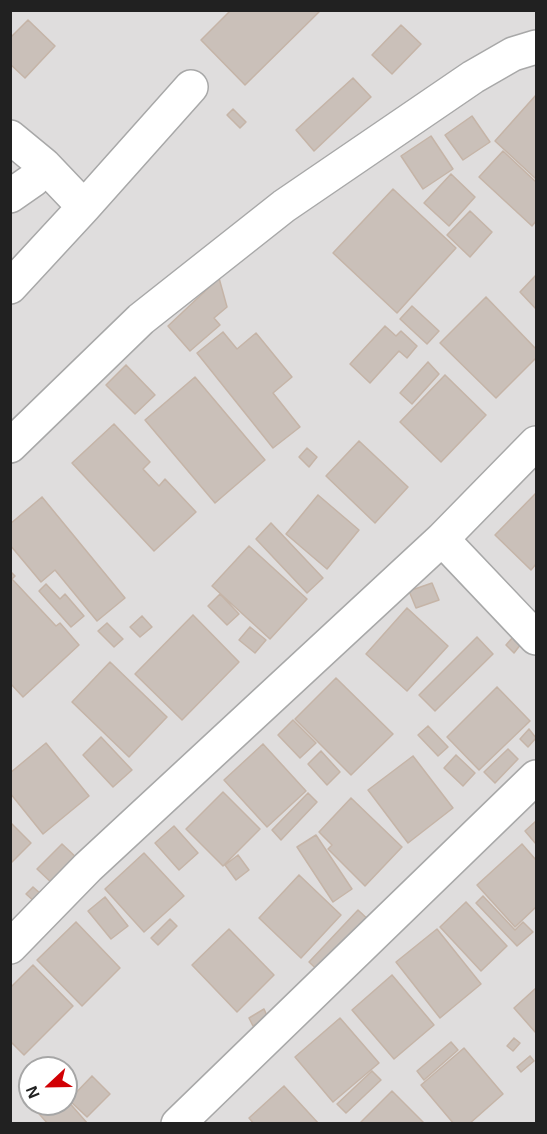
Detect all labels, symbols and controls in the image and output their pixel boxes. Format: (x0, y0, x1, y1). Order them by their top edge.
north arrow (18, 1056, 78, 1116)
text: N (23, 1084, 43, 1101)

